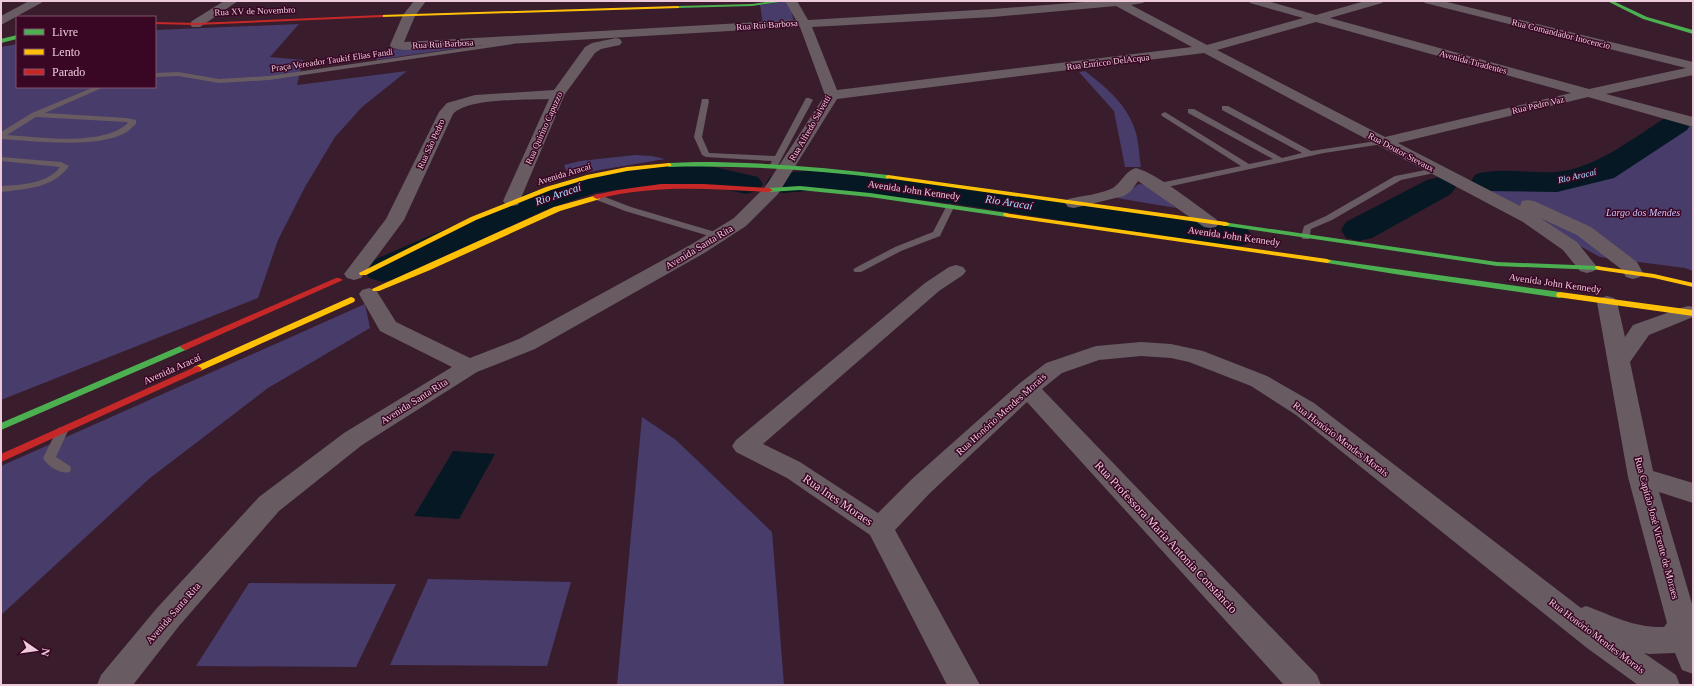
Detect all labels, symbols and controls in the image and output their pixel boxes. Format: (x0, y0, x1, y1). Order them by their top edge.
street label: Rua XV de Novembro (214, 5, 296, 17)
legend (16, 16, 156, 88)
street label: Rua Comandador Inocencio (1511, 17, 1612, 51)
street label: Rua Rui Barbosa (736, 18, 798, 32)
text: Livre (52, 25, 78, 39)
street label: Rua Rui Barbosa (412, 37, 474, 51)
text: Lento (52, 45, 80, 59)
street label: Praça Vereador Taukif Elias Fandi (270, 46, 394, 74)
street label: Avenida Tiradentes (1438, 48, 1508, 76)
street label: Rua Enricco DelAcqua (1066, 52, 1150, 72)
text: Parado (52, 65, 85, 79)
street label: Rua Quirino Capuzzo (523, 90, 565, 166)
street label: Rua Alfredo Salvetti (787, 93, 833, 163)
street label: Rua Pedro Vaz (1511, 94, 1565, 116)
street label: Rua São Pedro (415, 117, 447, 170)
street label: Rua Doutor Stevaux (1366, 130, 1436, 174)
street label: Avenida Aracaí (536, 161, 593, 187)
water label: Rio Aracaí (1556, 166, 1599, 185)
street label: Avenida John Kennedy (867, 178, 961, 202)
water label: Rio Aracaí (533, 180, 583, 208)
water label: Rio Aracaí (983, 192, 1034, 212)
park label: Largo dos Mendes (1605, 207, 1680, 218)
street label: Avenida Santa Rita (663, 222, 735, 272)
street label: Avenida John Kennedy (1187, 224, 1281, 248)
street label: Avenida John Kennedy (1508, 271, 1602, 295)
street label: Avenida Aracaí (142, 351, 203, 387)
street label: Rua Honório Mendes Morais (954, 371, 1048, 457)
street label: Avenida Santa Rita (378, 376, 450, 426)
street label: Rua Honório Mendes Morais (1291, 399, 1391, 479)
street label: Rua Capitão José Vicente de Moraes (1633, 456, 1681, 600)
street label: Rua Professora Maria Antonia Constâncio (1092, 458, 1240, 616)
street label: Rua Ines Moraes (800, 471, 876, 529)
street label: Avenida Santa Rita (144, 580, 203, 646)
street label: Rua Honório Mendes Morais (1547, 596, 1647, 676)
north arrow (16, 630, 56, 670)
text: N (39, 647, 52, 658)

